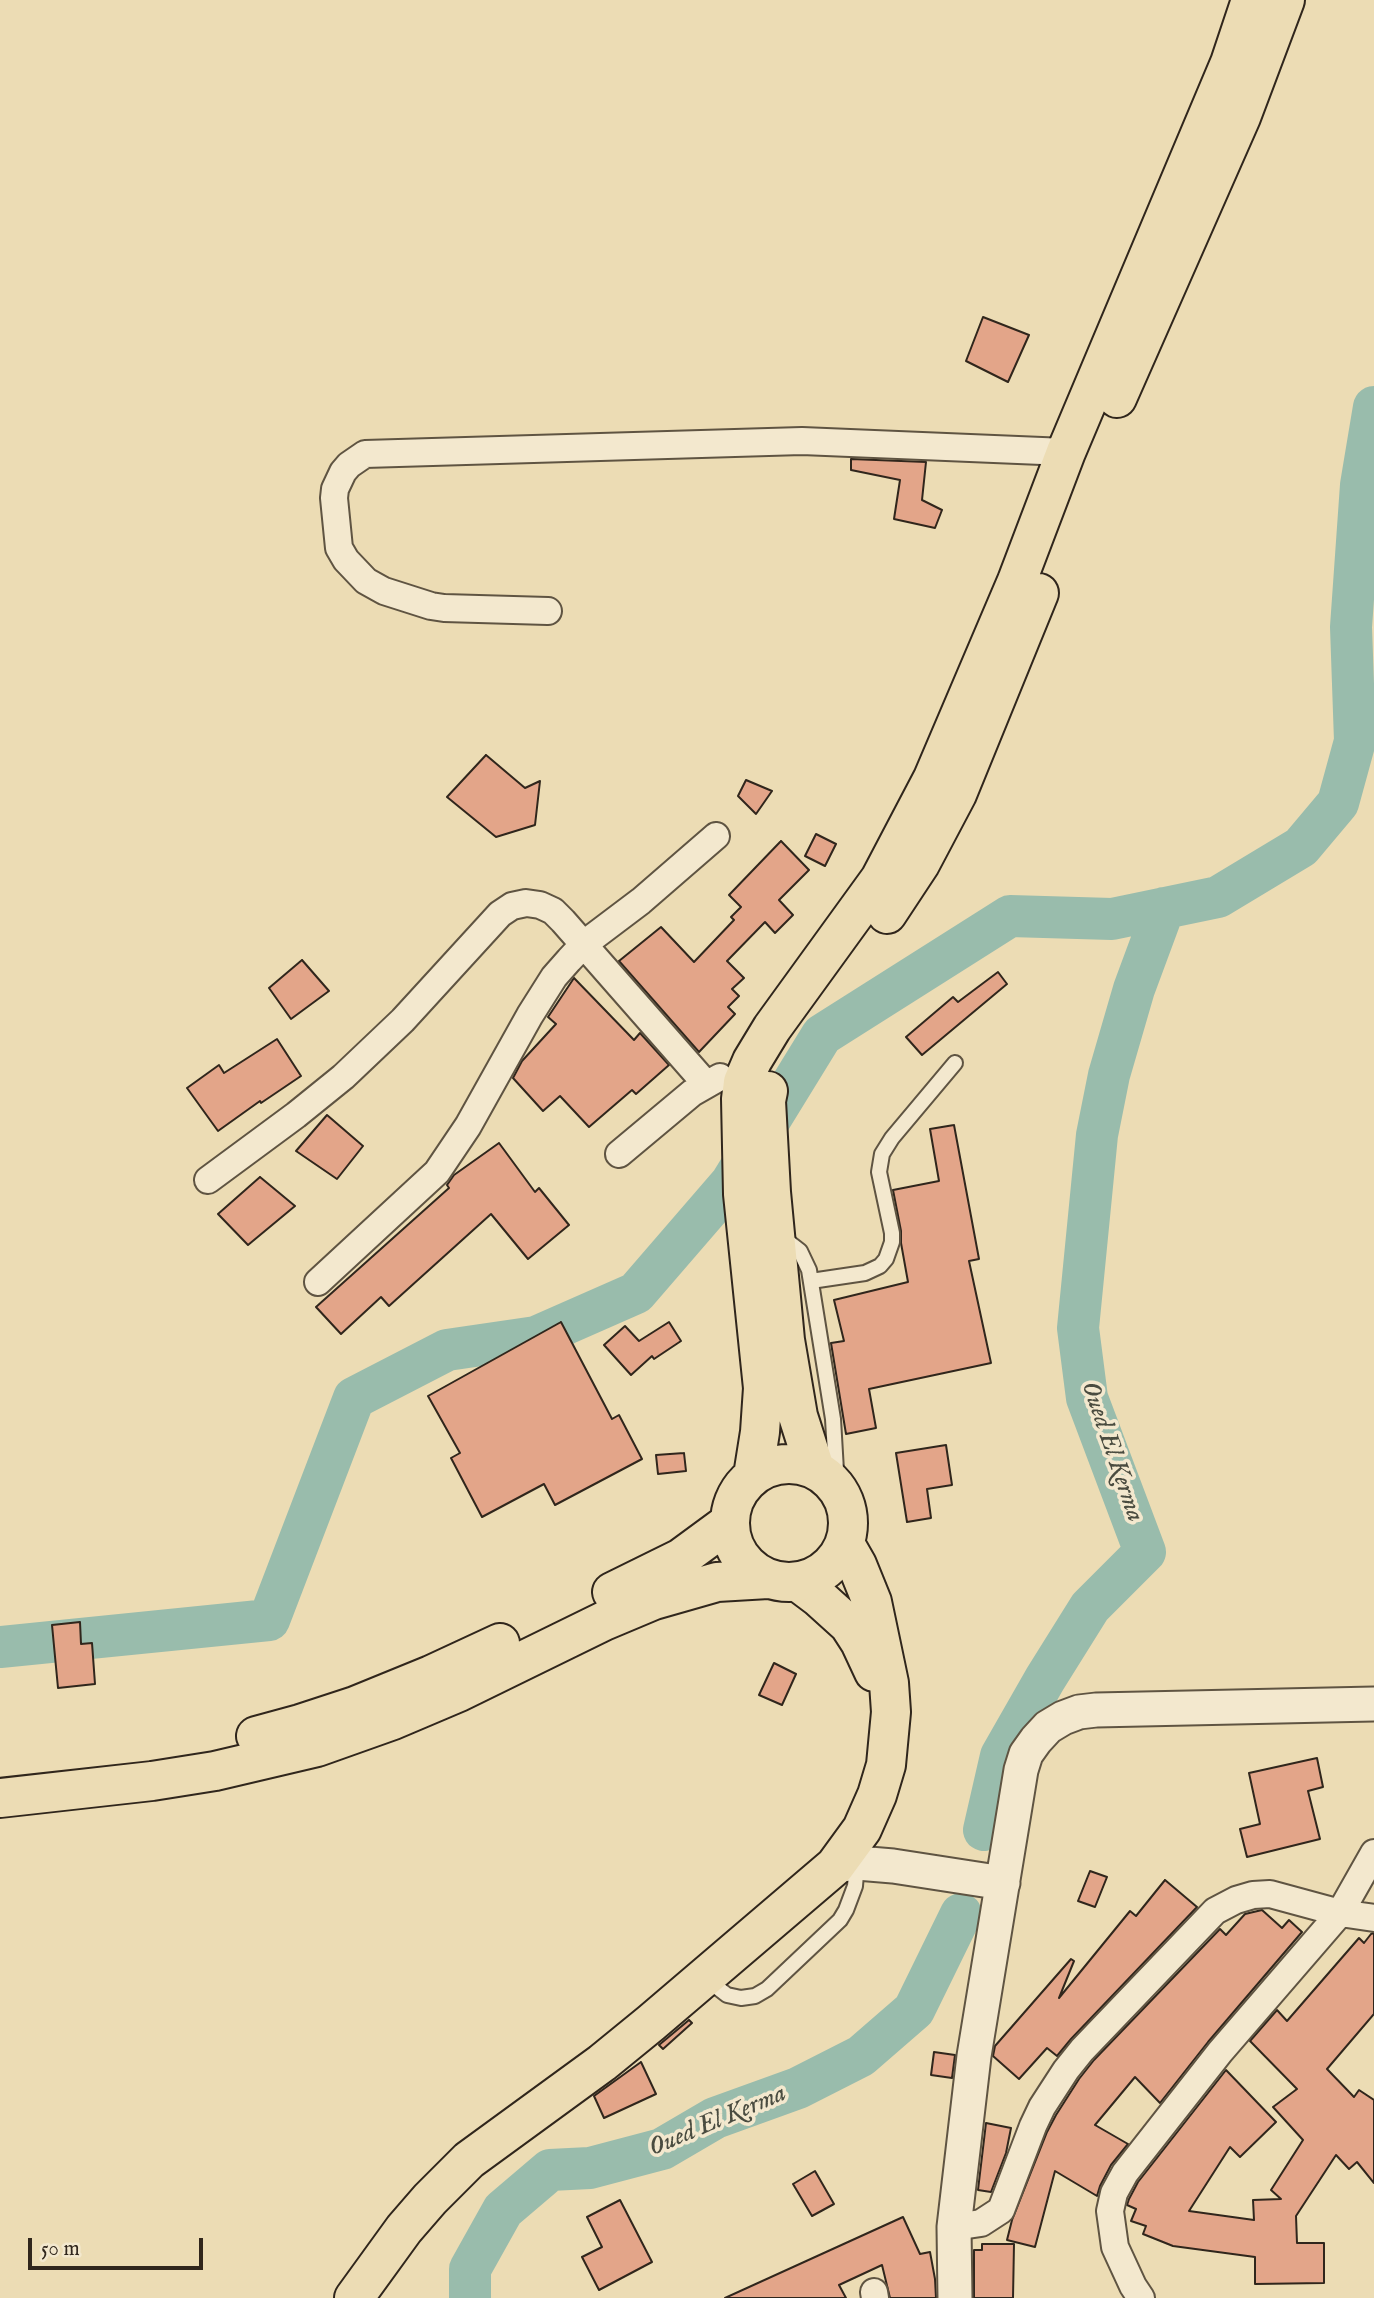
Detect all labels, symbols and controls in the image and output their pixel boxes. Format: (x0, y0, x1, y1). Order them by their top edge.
water label: Oued El Kerma (1072, 1378, 1150, 1526)
water label: Oued El Kerma (645, 2079, 791, 2165)
scale bar (32, 2224, 206, 2268)
text: 50 m (41, 2236, 80, 2263)

